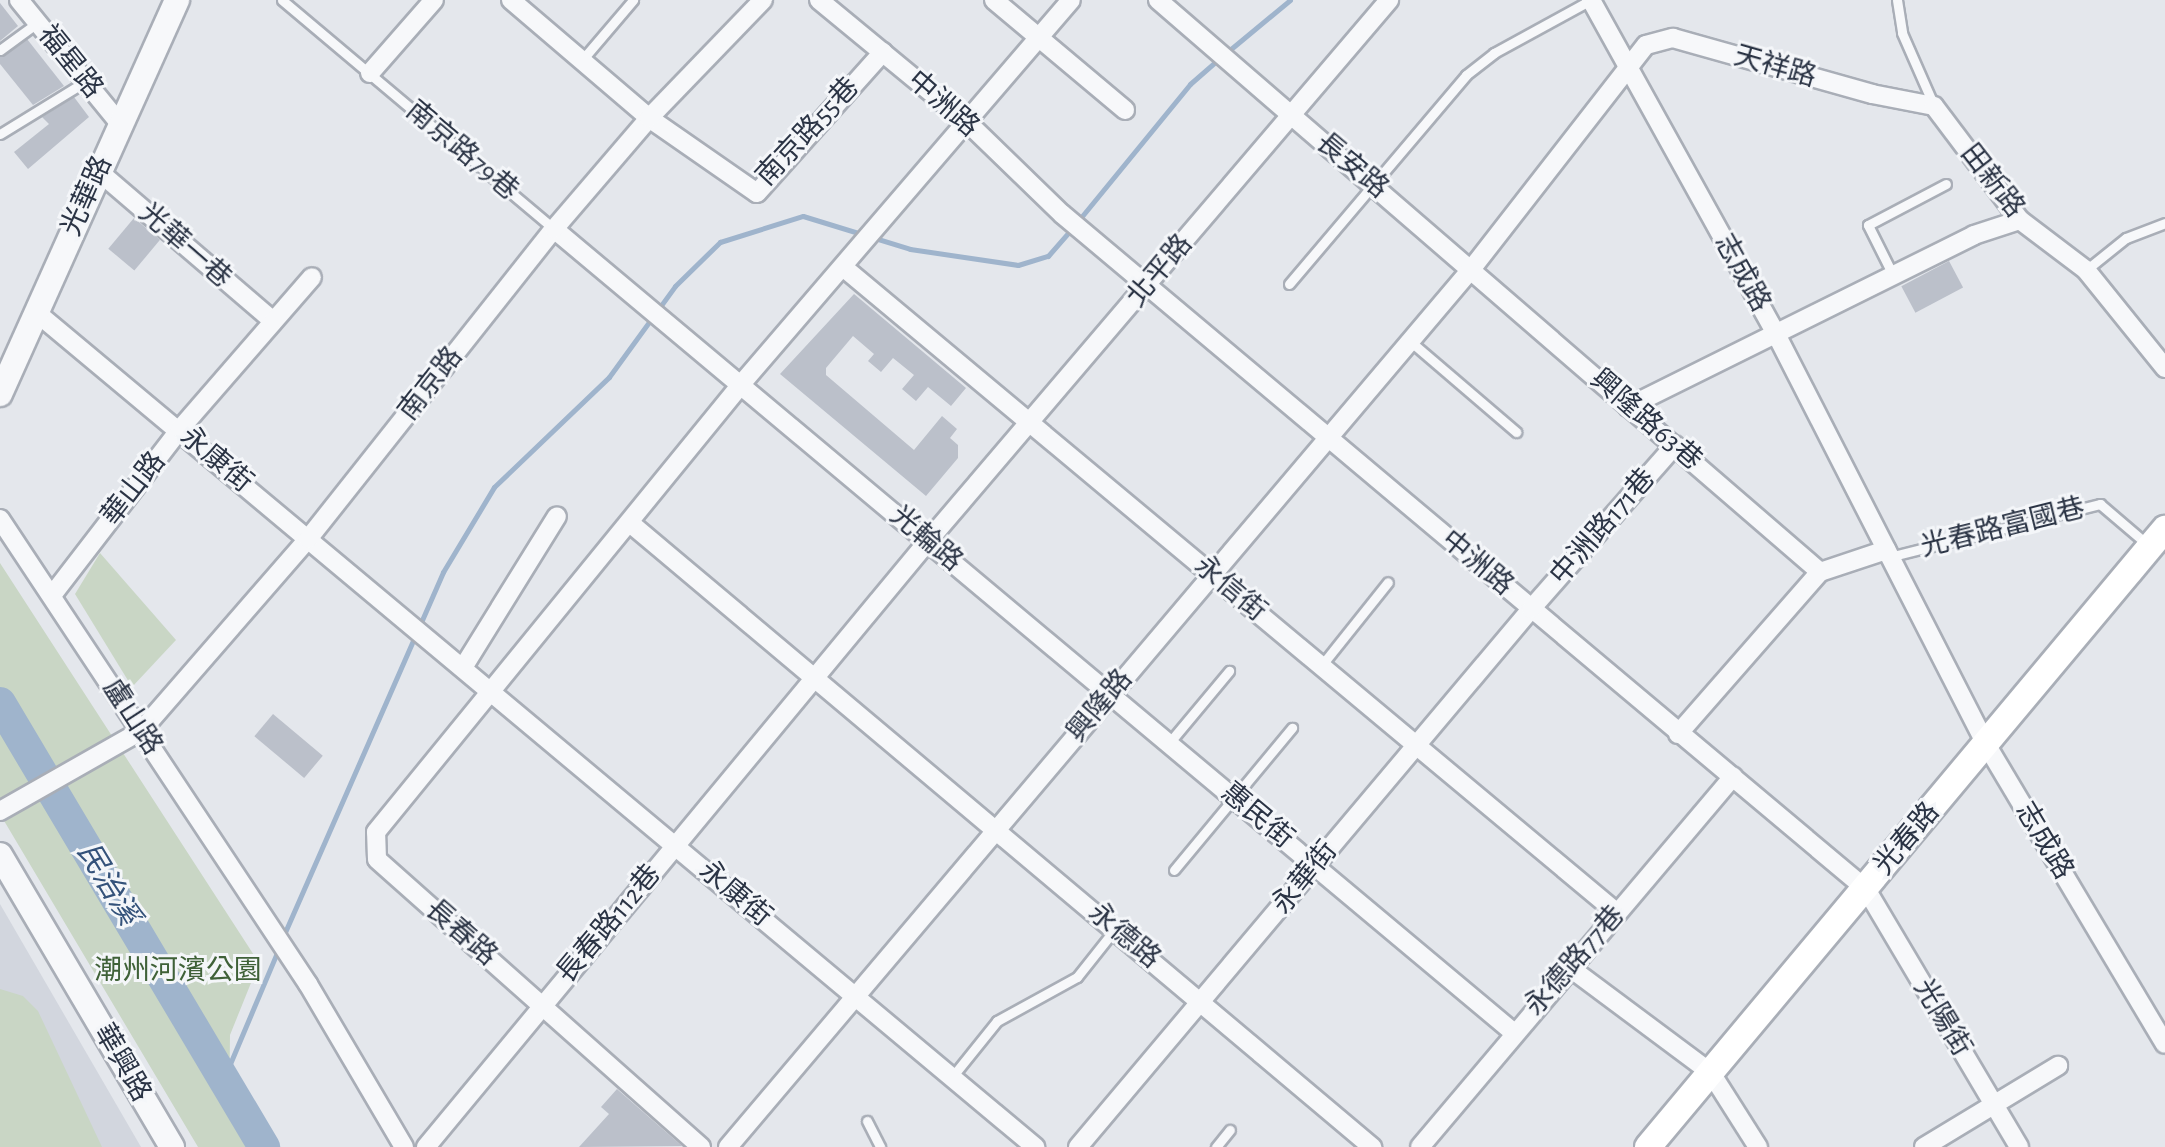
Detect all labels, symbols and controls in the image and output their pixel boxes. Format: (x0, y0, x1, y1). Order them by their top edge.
street label: 福星路 (31, 19, 109, 105)
street label: 天祥路 (1730, 39, 1820, 95)
street label: 中洲路 (900, 64, 986, 144)
street label: 南京路55巷 (750, 71, 866, 193)
street label: 南京路79巷 (399, 94, 525, 208)
street label: 長安路 (1309, 126, 1395, 206)
street label: 田新路 (1953, 138, 2031, 224)
street label: 光華路 (55, 151, 119, 241)
street label: 光華一巷 (132, 197, 238, 295)
street label: 北平路 (1120, 228, 1200, 314)
street label: 志成路 (1707, 228, 1777, 318)
street label: 南京路 (392, 341, 470, 427)
street label: 興隆路63巷 (1583, 362, 1709, 478)
street label: 永康街 (173, 420, 259, 500)
street label: 華山路 (95, 446, 173, 532)
street label: 中洲路171巷 (1543, 462, 1663, 592)
street label: 光春路富國巷 (1917, 491, 2089, 565)
street label: 光輪路 (883, 499, 969, 579)
street label: 中洲路 (1434, 523, 1520, 603)
street label: 永信街 (1187, 549, 1273, 629)
street label: 興隆路 (1060, 663, 1140, 749)
street label: 盧山路 (95, 673, 169, 761)
street label: 惠民街 (1214, 776, 1300, 856)
street label: 光春路 (1867, 796, 1947, 882)
street label: 志成路 (2008, 796, 2080, 886)
street label: 永華街 (1266, 835, 1344, 921)
water label: 民治溪 (69, 836, 147, 932)
street label: 永康街 (692, 854, 778, 934)
street label: 長春路112巷 (550, 858, 668, 990)
street label: 長春路 (418, 893, 504, 973)
street label: 永德路 (1081, 896, 1167, 976)
street label: 永德路77巷 (1518, 899, 1632, 1023)
park label: 潮州河濱公園 (94, 954, 262, 988)
street label: 光陽街 (1906, 973, 1978, 1063)
street label: 華興路 (86, 1018, 158, 1108)

